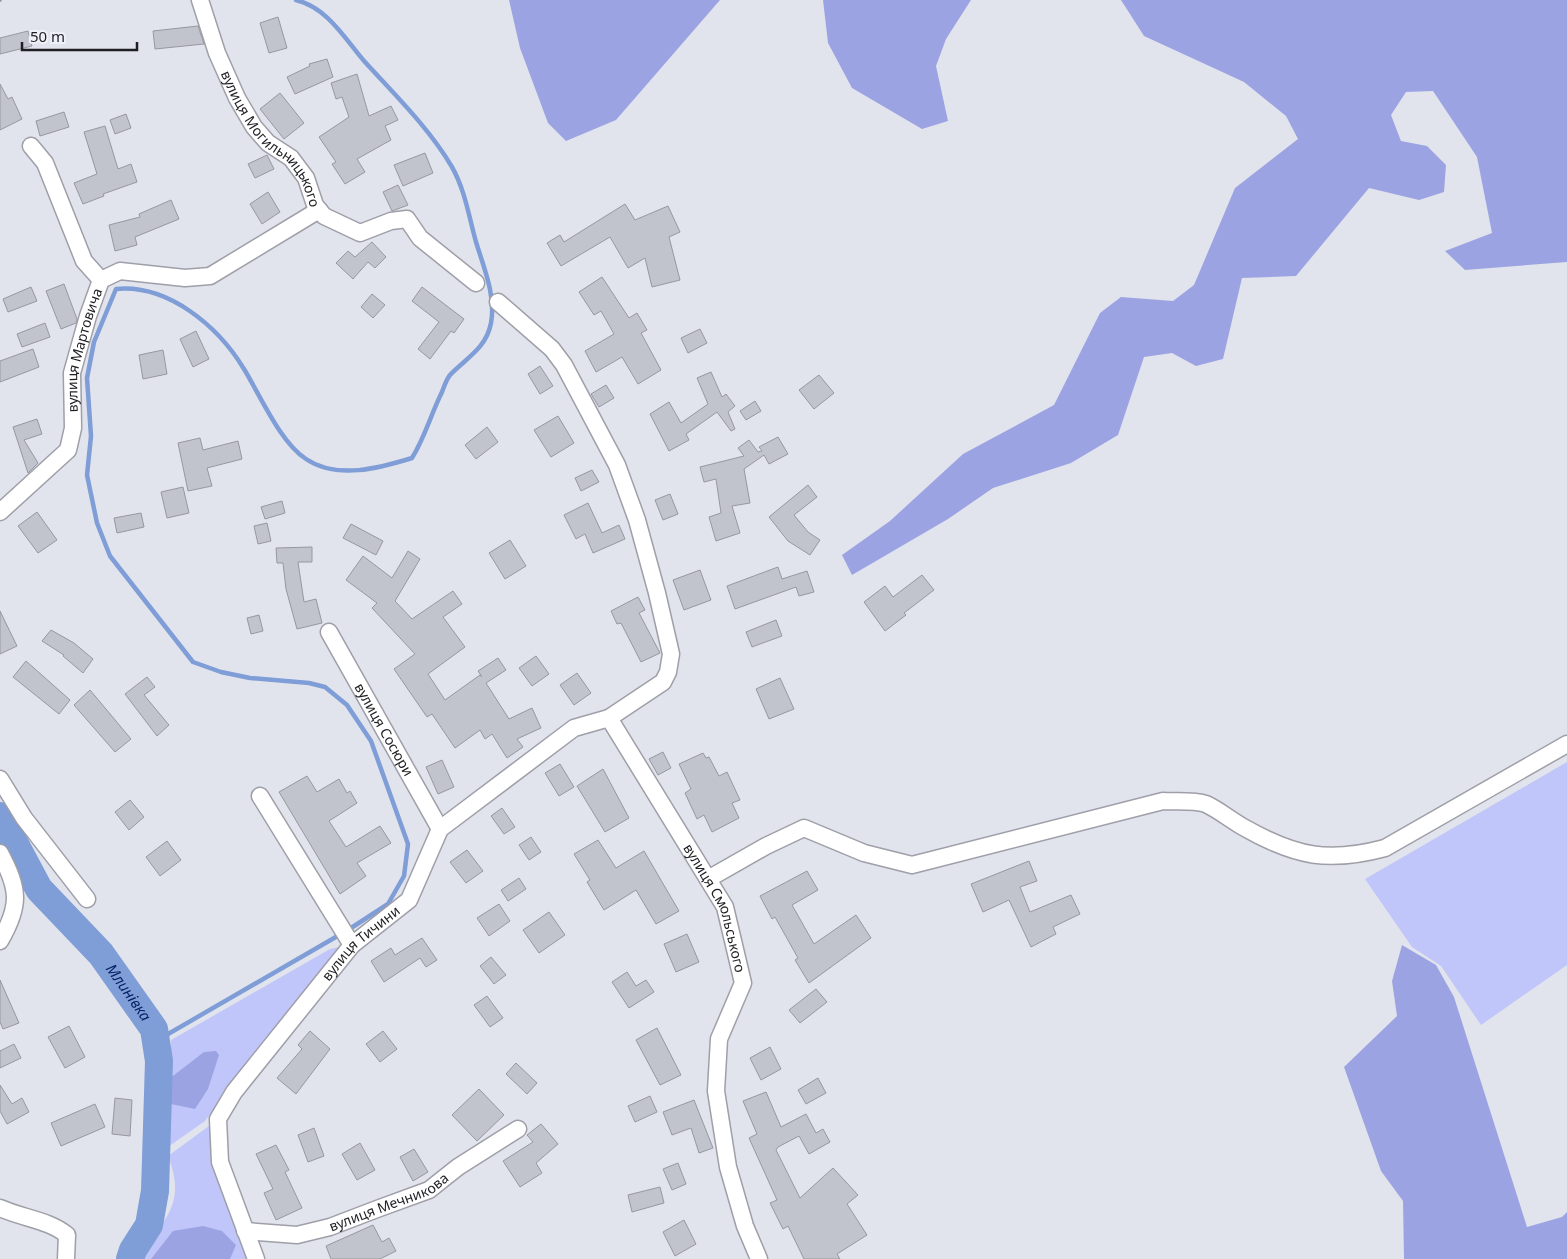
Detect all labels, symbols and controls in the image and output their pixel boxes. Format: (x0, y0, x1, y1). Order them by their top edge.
scale bar (22, 20, 138, 52)
text: 50 m (30, 26, 65, 46)
street label: вулиця Могильницького (217, 67, 325, 209)
street label: вулиця Мартовича (62, 285, 106, 413)
street label: вулиця Сосюри (351, 679, 418, 779)
street label: вулиця Смольського (679, 840, 750, 974)
street label: вулиця Тичини (317, 901, 403, 984)
water label: Млинівка (102, 960, 157, 1025)
street label: вулиця Мечникова (326, 1168, 452, 1236)

